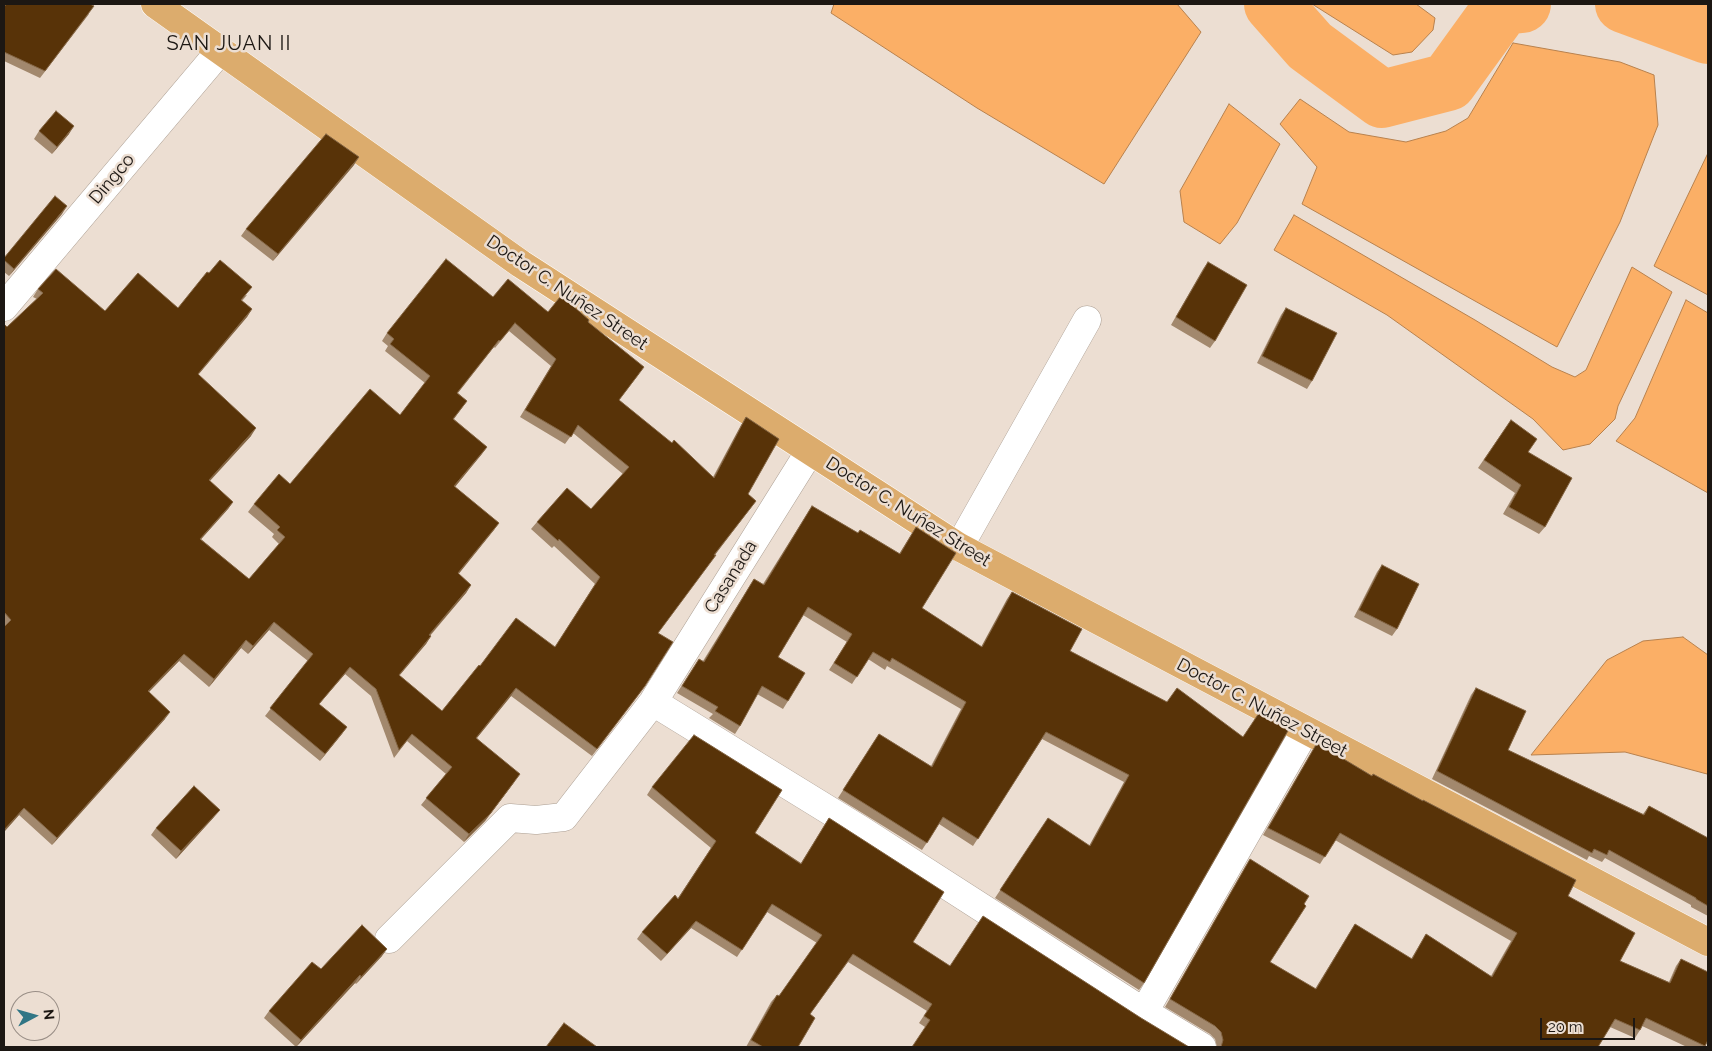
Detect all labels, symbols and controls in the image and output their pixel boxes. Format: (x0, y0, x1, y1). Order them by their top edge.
district label: SAN JUAN II (165, 32, 293, 56)
street label: Dingco (85, 149, 139, 209)
street label: Doctor C. Nuñez Street (482, 231, 652, 355)
street label: Doctor C. Nuñez Street (822, 452, 994, 572)
street label: Casanada (700, 537, 762, 617)
street label: Doctor C. Nuñez Street (1173, 654, 1351, 762)
north arrow (10, 991, 60, 1041)
text: N (40, 1008, 57, 1021)
scale bar (1542, 1008, 1637, 1040)
text: 20 m (1548, 1018, 1583, 1036)

